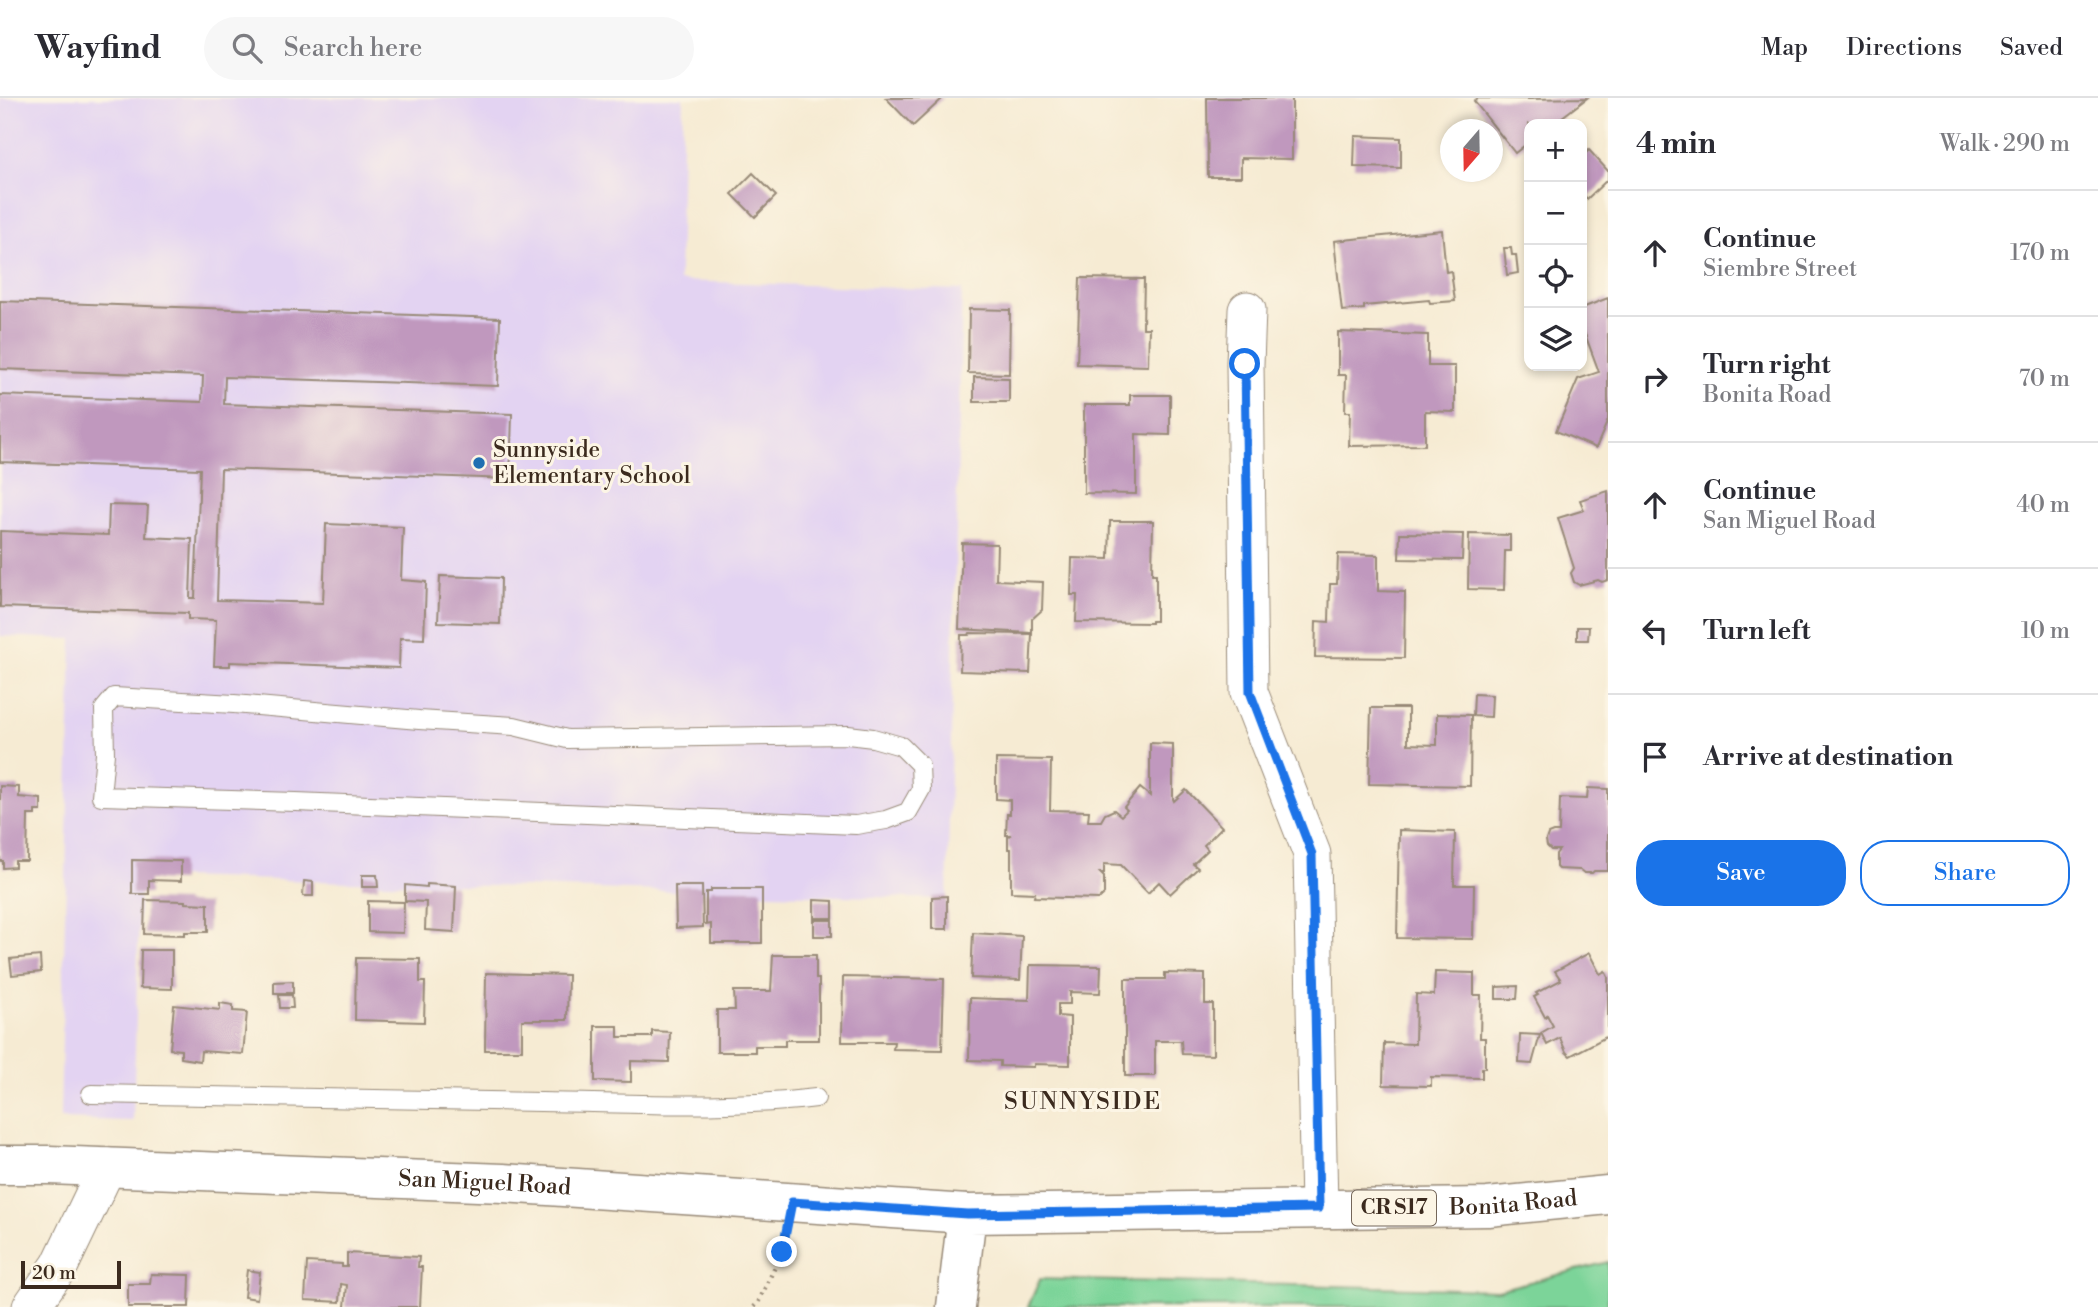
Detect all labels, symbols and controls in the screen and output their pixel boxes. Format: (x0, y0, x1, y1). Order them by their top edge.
search box (204, 17, 694, 80)
text: Wayfind (35, 28, 162, 69)
icon: search (228, 29, 266, 67)
text: Search here (284, 32, 422, 64)
text: Map (1761, 33, 1808, 63)
text: Directions (1846, 33, 1962, 63)
text: Saved (2000, 33, 2063, 63)
north arrow (1440, 119, 1503, 182)
map controls (1524, 119, 1587, 371)
button: + (1524, 119, 1587, 182)
text: 4 min (1636, 125, 1716, 163)
text: Walk · 290 m (1940, 130, 2070, 158)
button: − (1524, 182, 1587, 245)
text: Continue (1703, 223, 1816, 255)
icon: ahead (1636, 234, 1674, 272)
text: 170 m (2010, 239, 2070, 267)
button: locate (1524, 245, 1587, 308)
text: Siembre Street (1703, 255, 1857, 283)
button: layers (1524, 308, 1587, 371)
route start (1229, 348, 1260, 379)
text: Turn right (1703, 349, 1831, 381)
icon: right (1636, 360, 1674, 398)
text: 70 m (2019, 365, 2070, 393)
text: Bonita Road (1703, 381, 1831, 409)
place label: Sunnyside Elementary School (493, 436, 691, 490)
marker: Sunnyside Elementary School (471, 455, 487, 471)
text: Continue (1703, 475, 1816, 507)
icon: ahead (1636, 486, 1674, 524)
text: 40 m (2016, 491, 2070, 519)
text: San Miguel Road (1703, 507, 1876, 535)
icon: left (1636, 612, 1674, 650)
text: Turn left (1703, 615, 1811, 647)
text: 10 m (2021, 617, 2070, 645)
icon: arrive (1636, 738, 1674, 776)
text: Arrive at destination (1703, 741, 1953, 773)
button: Save (1636, 840, 1846, 906)
button: Share (1860, 840, 2070, 906)
district label: SUNNYSIDE (1004, 1087, 1162, 1117)
street label: San Miguel Road (398, 1165, 572, 1202)
street label: Bonita Road (1448, 1184, 1578, 1222)
road number: CR S17 (1352, 1190, 1436, 1226)
route end (766, 1236, 797, 1267)
scale bar (21, 1258, 121, 1290)
text: 20 m (32, 1261, 76, 1285)

